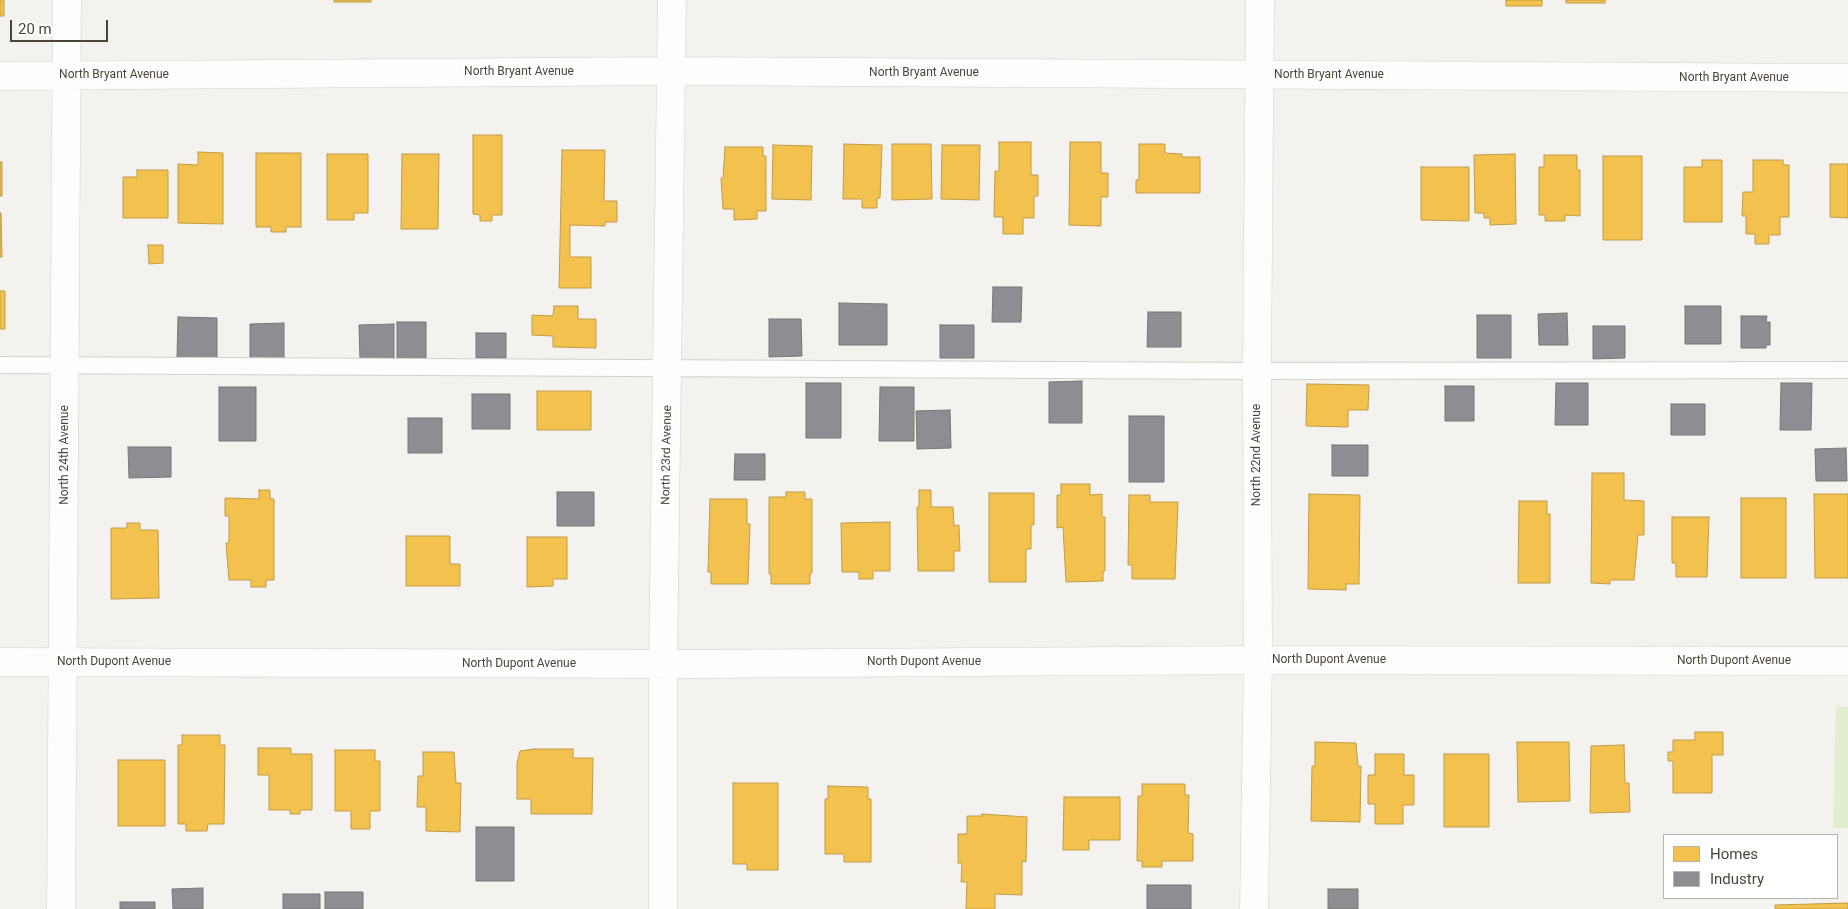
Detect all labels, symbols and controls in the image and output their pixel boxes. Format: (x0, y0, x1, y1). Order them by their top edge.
scale bar (12, 10, 110, 42)
text: 20 m (18, 20, 52, 38)
street label: North Bryant Avenue (464, 65, 574, 79)
street label: North Bryant Avenue (869, 66, 979, 80)
street label: North Bryant Avenue (59, 68, 169, 82)
street label: North Bryant Avenue (1274, 68, 1384, 82)
street label: North Bryant Avenue (1679, 71, 1789, 85)
street label: North 22nd Avenue (1250, 404, 1264, 506)
street label: North 24th Avenue (58, 405, 72, 505)
street label: North 23rd Avenue (659, 405, 675, 505)
street label: North Dupont Avenue (1272, 653, 1386, 667)
street label: North Dupont Avenue (1677, 654, 1791, 668)
street label: North Dupont Avenue (57, 655, 171, 669)
street label: North Dupont Avenue (867, 655, 981, 669)
street label: North Dupont Avenue (462, 657, 576, 671)
legend (1663, 834, 1838, 899)
text: Homes (1710, 845, 1758, 863)
text: Industry (1710, 870, 1764, 888)

